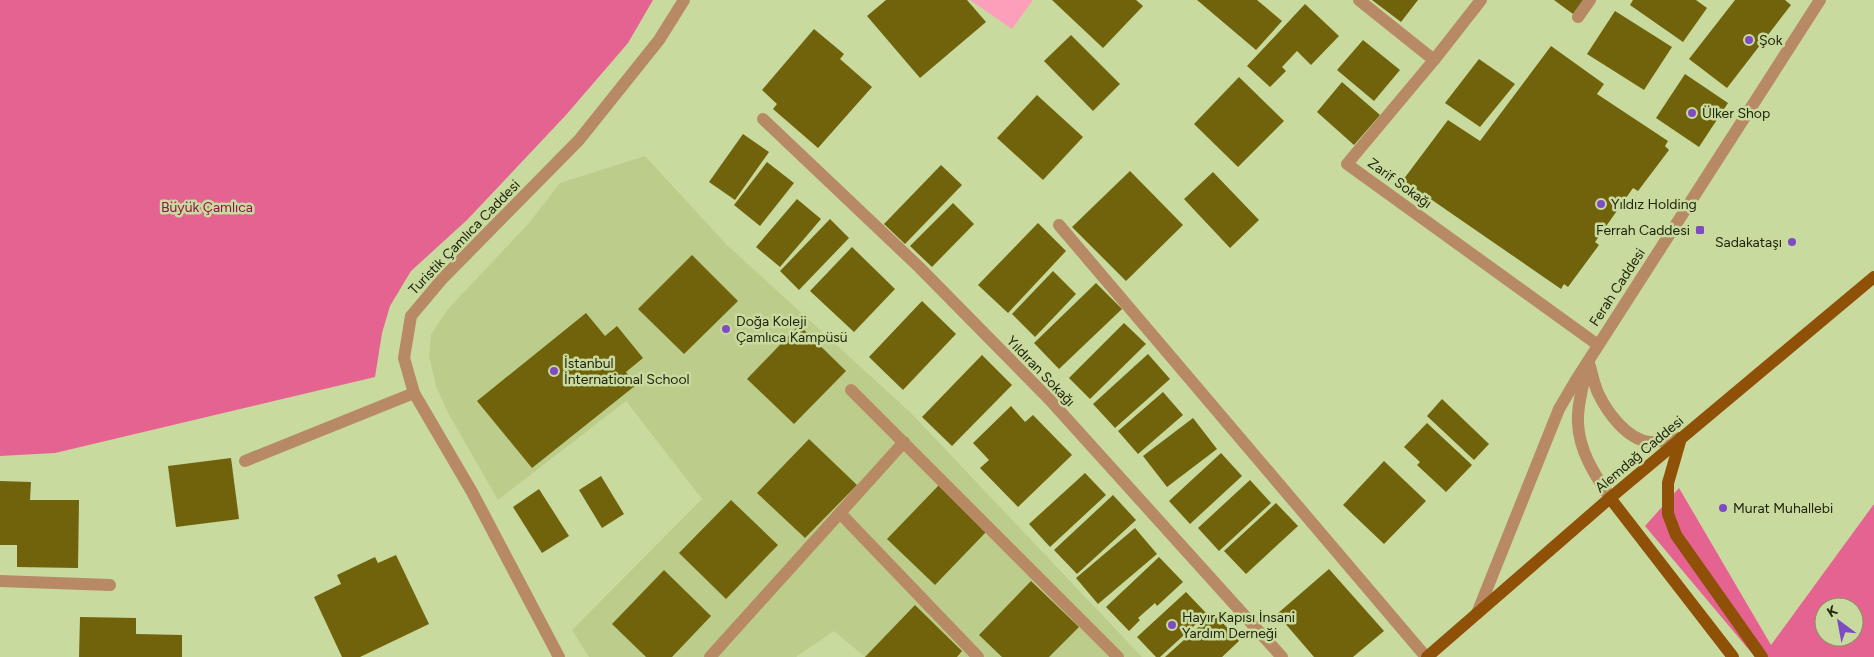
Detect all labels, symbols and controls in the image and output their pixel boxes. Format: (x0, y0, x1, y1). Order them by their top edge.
place label: Şok (1759, 32, 1783, 49)
marker: Şok (1743, 34, 1755, 46)
place label: Ülker Shop (1702, 105, 1770, 122)
marker: Ülker Shop (1686, 107, 1698, 119)
street label: Zarif Sokağı (1364, 155, 1435, 212)
street label: Turistik Çamlıca Caddesi (405, 176, 524, 298)
place label: Yıldız Holding (1611, 196, 1697, 213)
marker: Yıldız Holding (1595, 198, 1607, 210)
park label: Büyük Çamlıca (161, 199, 253, 216)
place label: Ferrah Caddesi (1596, 222, 1690, 239)
marker: Ferrah Caddesi (1694, 224, 1706, 236)
place label: Sadakataşı (1715, 234, 1782, 251)
marker: Sadakataşı (1786, 236, 1798, 248)
street label: Ferah Caddesi (1586, 245, 1649, 329)
place label: Doğa Koleji Çamlıca Kampüsü (736, 313, 848, 346)
marker: Doğa Koleji Çamlıca Kampüsü (720, 323, 732, 335)
street label: Yıldıran Sokağı (1003, 333, 1078, 410)
place label: İstanbul İnternational School (564, 355, 690, 388)
marker: İstanbul İnternational School (548, 365, 560, 377)
street label: Alemdağ Caddesi (1592, 412, 1687, 496)
place label: Murat Muhallebi (1733, 500, 1833, 517)
marker: Murat Muhallebi (1717, 502, 1729, 514)
north arrow (1814, 597, 1864, 647)
text: K (1824, 601, 1841, 621)
place label: Hayır Kapısı İnsani Yardım Derneği (1182, 609, 1295, 642)
marker: Hayır Kapısı İnsani Yardım Derneği (1166, 619, 1178, 631)

